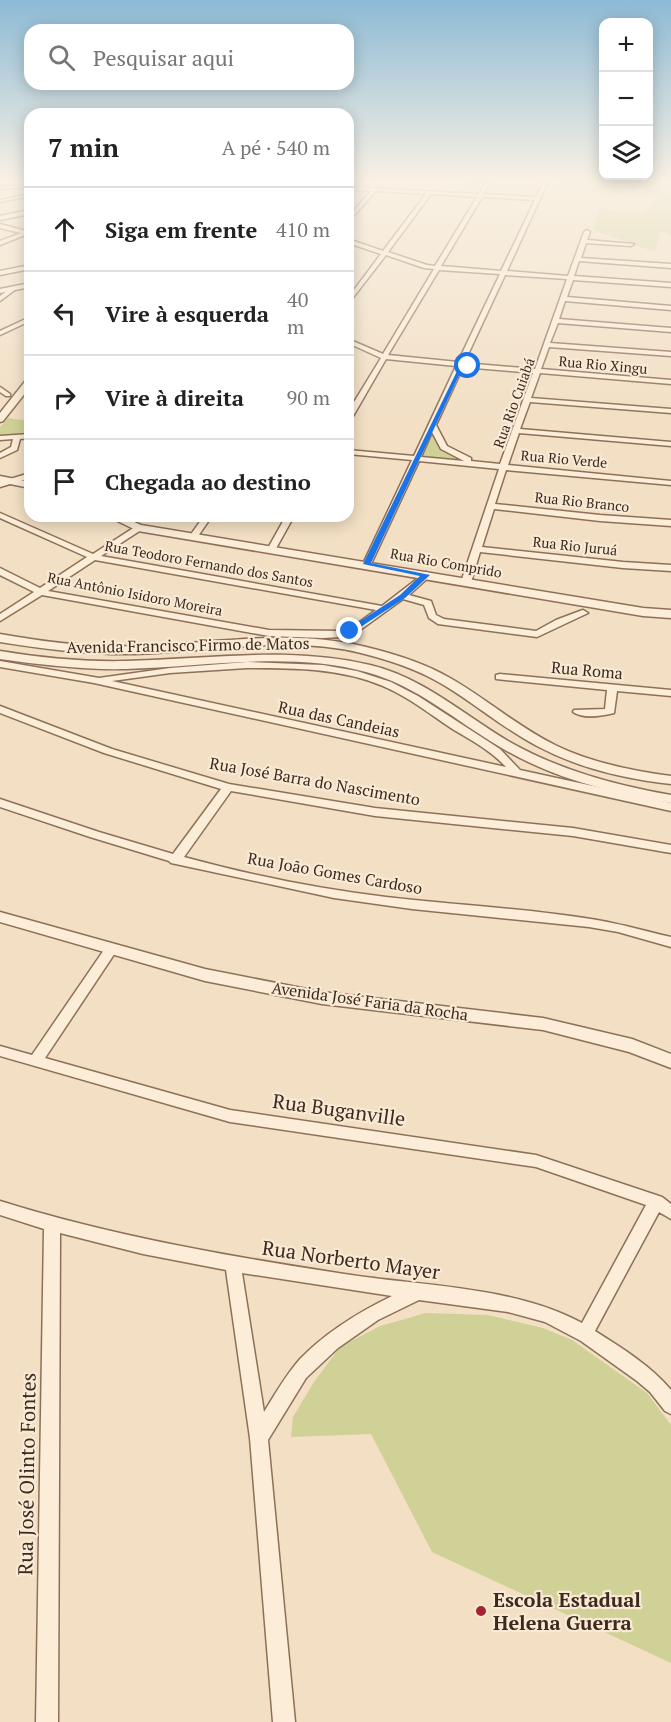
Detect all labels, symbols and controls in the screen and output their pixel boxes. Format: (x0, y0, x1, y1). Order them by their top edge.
map controls (599, 18, 653, 180)
button: + (599, 18, 653, 72)
search box (24, 24, 354, 90)
icon: search (45, 41, 78, 74)
text: Pesquisar aqui (93, 43, 234, 72)
button: − (599, 72, 653, 126)
button: layers (599, 126, 653, 180)
text: 7 min (48, 130, 119, 164)
text: A pé · 540 m (222, 134, 330, 161)
icon: ahead (48, 213, 81, 246)
text: Siga em frente (105, 215, 257, 244)
text: 410 m (276, 216, 330, 243)
text: 40 m (287, 286, 308, 340)
icon: left (48, 297, 81, 330)
text: Vire à esquerda (105, 299, 269, 328)
street label: Rua Rio Xingu (558, 351, 648, 378)
route start (454, 352, 480, 378)
street label: Rua Rio Cuiabá (488, 355, 539, 451)
icon: right (48, 381, 81, 414)
text: Vire à direita (105, 383, 244, 412)
text: 90 m (287, 384, 330, 411)
street label: Rua Rio Verde (520, 445, 608, 472)
icon: arrive (48, 465, 81, 498)
text: Chegada ao destino (105, 467, 311, 496)
street label: Rua Rio Branco (534, 487, 631, 516)
street label: Rua Rio Juruá (532, 532, 618, 559)
street label: Rua Teodoro Fernando dos Santos (103, 536, 315, 591)
street label: Rua Rio Comprido (389, 543, 504, 582)
street label: Rua Antônio Isidoro Moreira (46, 567, 224, 620)
route end (336, 617, 362, 643)
street label: Avenida Francisco Firmo de Matos (66, 632, 310, 658)
street label: Rua Roma (550, 656, 624, 684)
street label: Rua das Candeias (276, 695, 402, 743)
street label: Rua José Barra do Nascimento (208, 752, 422, 810)
street label: Rua João Gomes Cardoso (246, 847, 424, 899)
street label: Avenida José Faria da Rocha (270, 976, 470, 1026)
street label: Rua Buganville (271, 1087, 407, 1132)
street label: Rua Norberto Mayer (260, 1234, 442, 1285)
street label: Rua José Olinto Fontes (11, 1372, 42, 1576)
place label: Escola Estadual Helena Guerra (493, 1586, 641, 1636)
marker: Escola Estadual Helena Guerra (474, 1604, 488, 1618)

